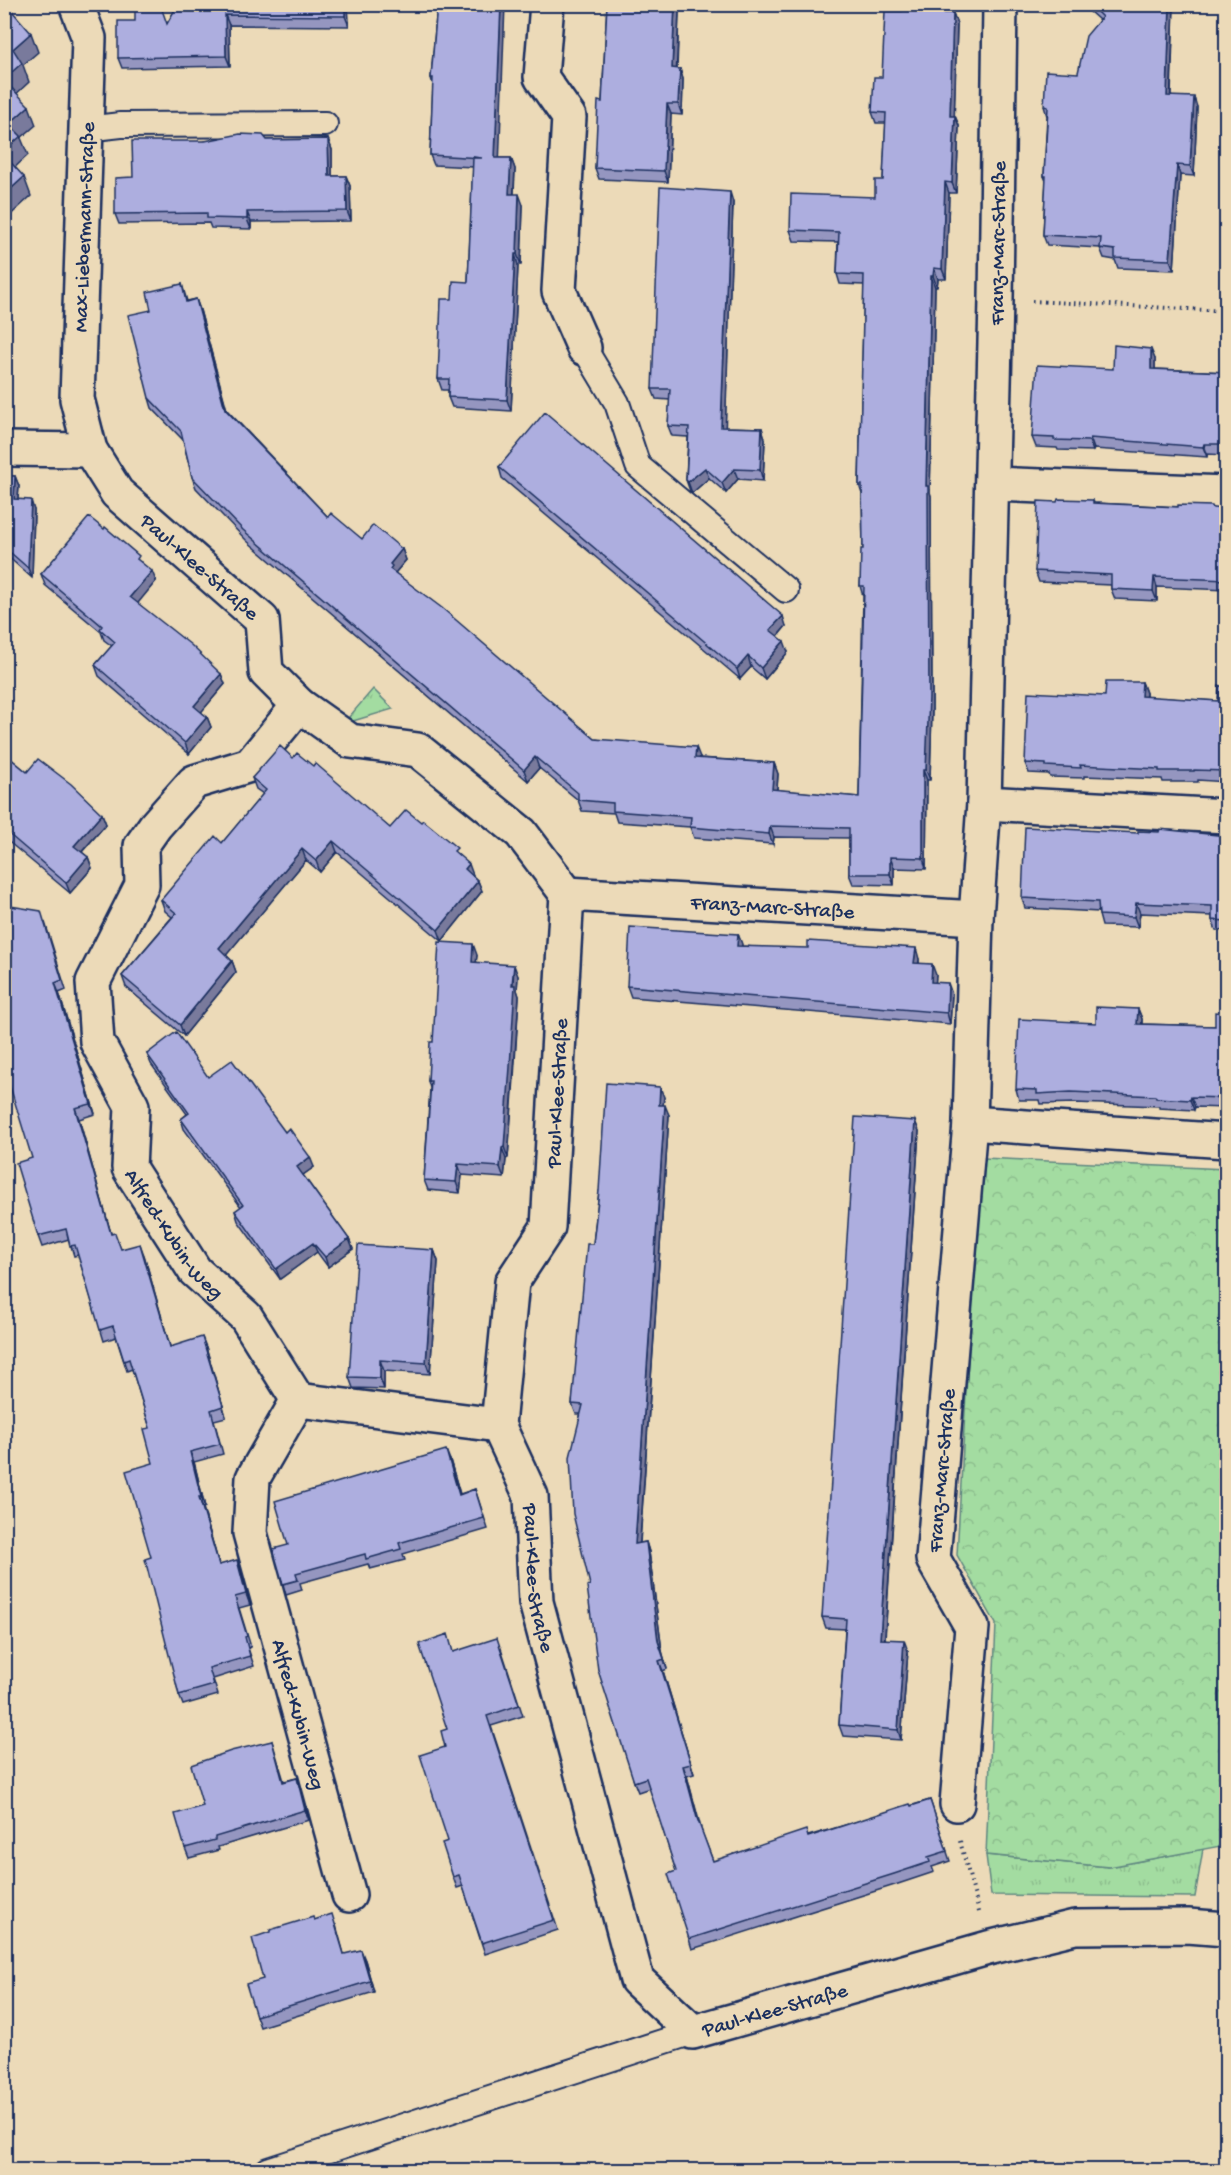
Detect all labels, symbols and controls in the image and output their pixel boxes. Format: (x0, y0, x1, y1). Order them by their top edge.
street label: Max-Liebermann-Straße (70, 120, 103, 333)
street label: Franz-Marc-Straße (986, 160, 1014, 327)
street label: Paul-Klee-Straße (133, 509, 264, 628)
street label: Franz-Marc-Straße (689, 892, 856, 927)
street label: Paul-Klee-Straße (543, 1017, 576, 1170)
street label: Alfred-Kubin-Weg (117, 1165, 227, 1306)
street label: Franz-Marc-Straße (925, 1387, 964, 1555)
street label: Paul-Klee-Straße (515, 1502, 558, 1657)
street label: Alfred-Kubin-Weg (264, 1637, 329, 1793)
street label: Paul-Klee-Straße (699, 1979, 852, 2045)

